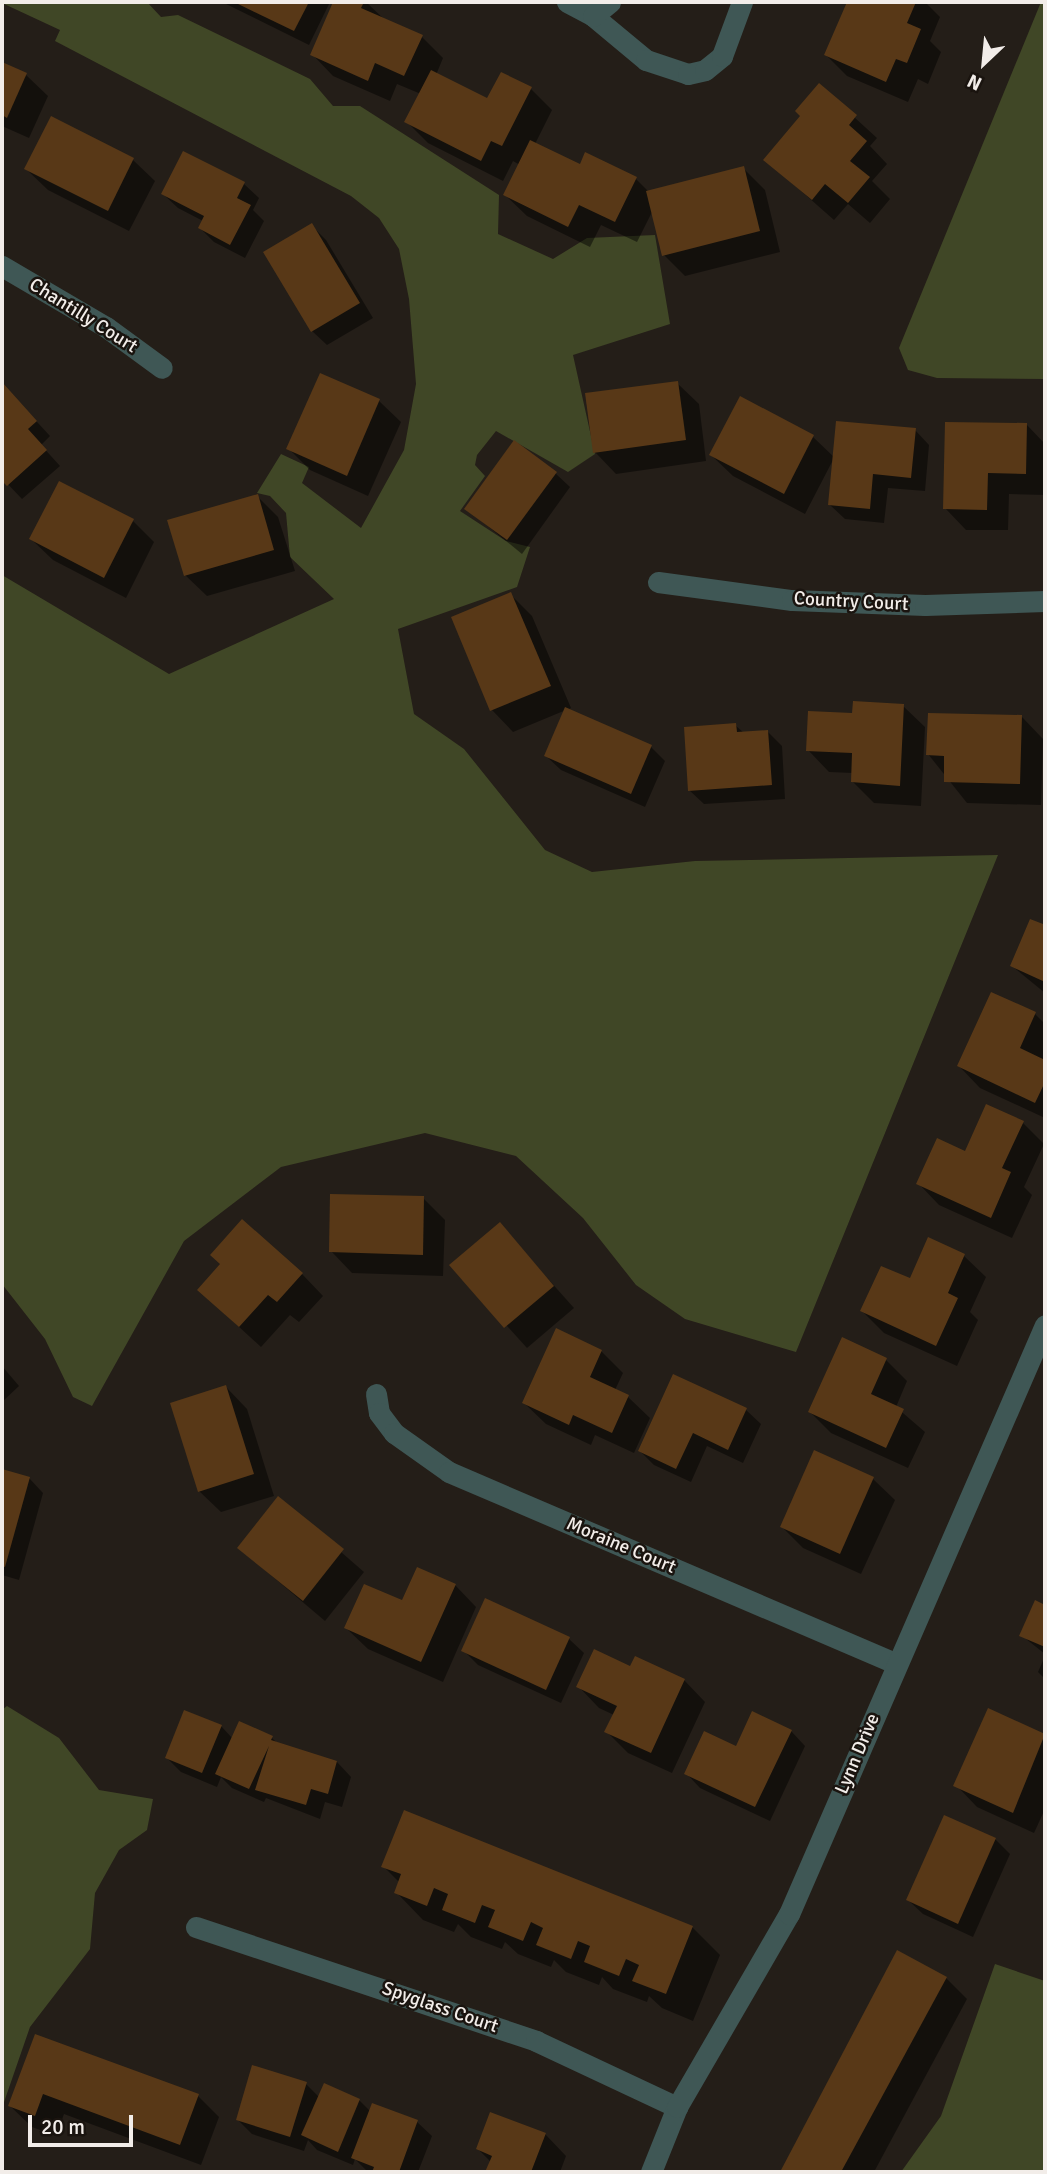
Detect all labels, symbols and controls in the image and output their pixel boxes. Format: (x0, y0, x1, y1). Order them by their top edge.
north arrow (949, 28, 1019, 98)
text: N (964, 68, 986, 96)
street label: Chantilly Court (25, 274, 141, 358)
street label: Country Court (793, 588, 909, 616)
street label: Moraine Court (563, 1513, 679, 1579)
street label: Lynn Drive (831, 1710, 885, 1798)
street label: Spyglass Court (379, 1978, 501, 2038)
scale bar (32, 2100, 136, 2144)
text: 20 m (41, 2114, 85, 2140)

